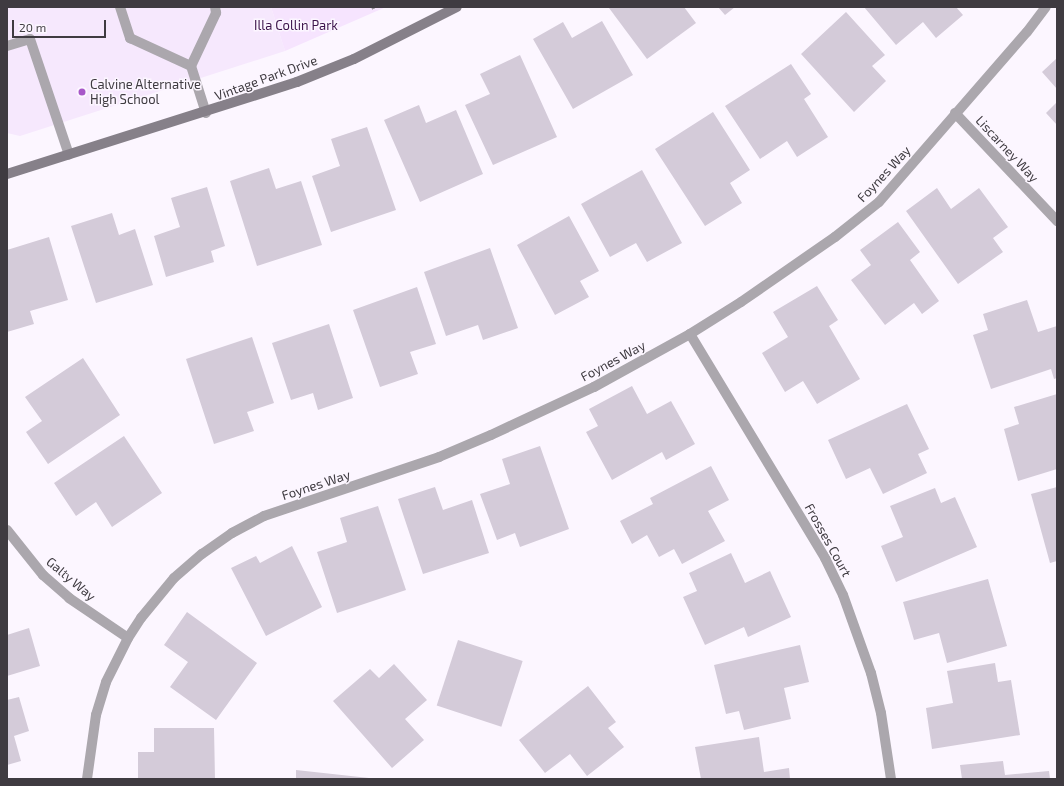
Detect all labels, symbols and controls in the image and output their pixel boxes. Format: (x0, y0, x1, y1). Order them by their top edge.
scale bar (14, 12, 108, 38)
park label: Illa Collin Park (254, 17, 338, 33)
text: 20 m (19, 20, 46, 34)
street label: Vintage Park Drive (212, 52, 320, 104)
place label: Calvine Alternative High School (90, 77, 201, 108)
marker: Calvine Alternative High School (77, 87, 87, 97)
street label: Liscarney Way (972, 112, 1042, 186)
street label: Foynes Way (854, 143, 914, 205)
street label: Foynes Way (578, 337, 648, 385)
street label: Foynes Way (280, 467, 352, 503)
street label: Frosses Court (801, 501, 855, 579)
street label: Galty Way (43, 554, 99, 604)

